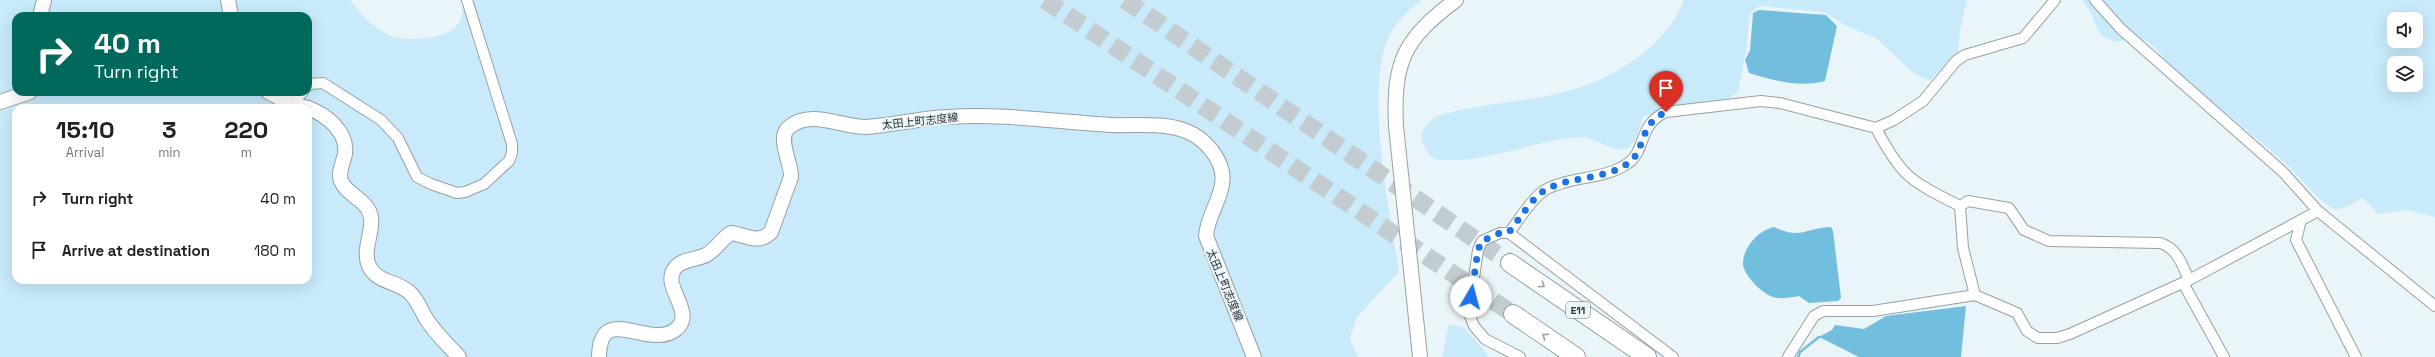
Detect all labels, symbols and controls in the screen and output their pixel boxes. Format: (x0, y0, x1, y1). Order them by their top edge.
map controls (2387, 12, 2423, 92)
button: sound (2387, 12, 2423, 48)
text: 40 m (94, 25, 161, 61)
icon: right (28, 28, 80, 80)
button: layers (2387, 56, 2423, 92)
text: Turn right (94, 60, 178, 83)
pin (1649, 71, 1683, 112)
icon: arrive (1655, 77, 1677, 99)
street label: 太田上町志度線 (881, 110, 959, 132)
text: 15:10 (56, 114, 115, 145)
text: 3 (162, 114, 177, 145)
text: 220 (224, 114, 268, 145)
text: Arrival (66, 144, 104, 161)
text: min (158, 144, 181, 161)
text: m (241, 144, 252, 161)
icon: right (28, 187, 50, 209)
text: Turn right (62, 189, 133, 208)
text: 40 m (260, 189, 296, 208)
icon: arrive (28, 239, 50, 261)
text: Arrive at destination (62, 241, 210, 260)
text: 180 m (254, 241, 296, 260)
street label: 太田上町志度線 (1204, 247, 1246, 323)
position arrow (1450, 276, 1492, 318)
one-way arrow (1537, 280, 1544, 287)
road number: E11 (1566, 302, 1590, 318)
one-way arrow (1542, 334, 1549, 341)

